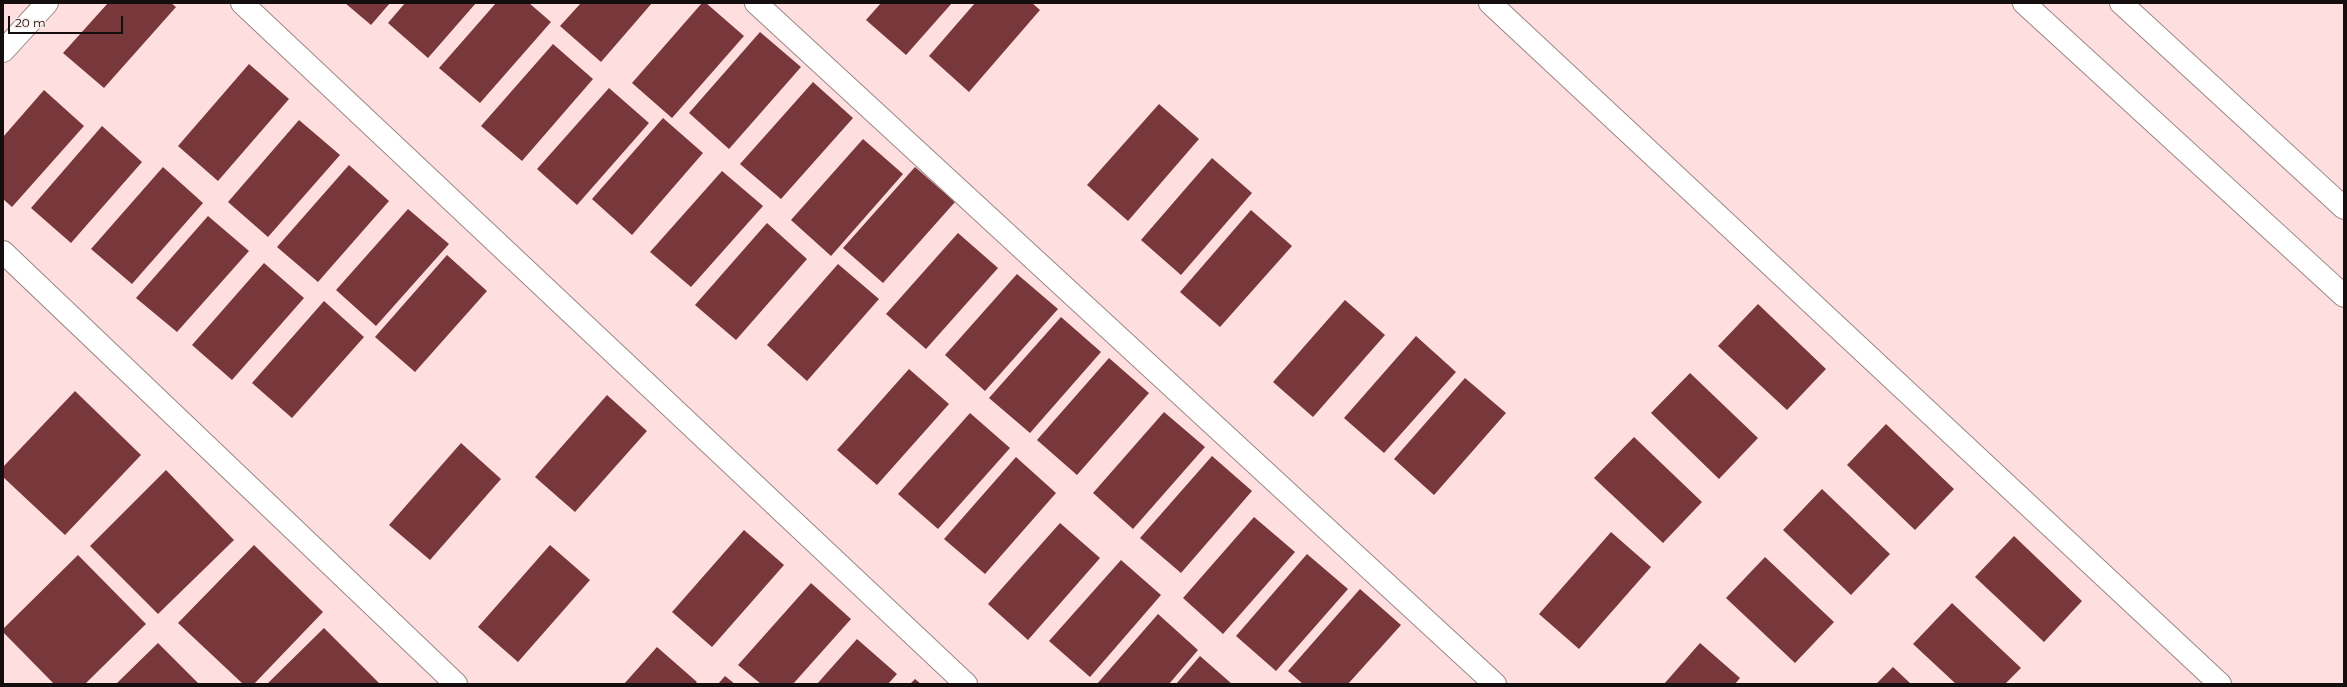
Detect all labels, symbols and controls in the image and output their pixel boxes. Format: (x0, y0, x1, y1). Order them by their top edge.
scale bar (10, 8, 125, 34)
text: 20 m (15, 15, 46, 30)

